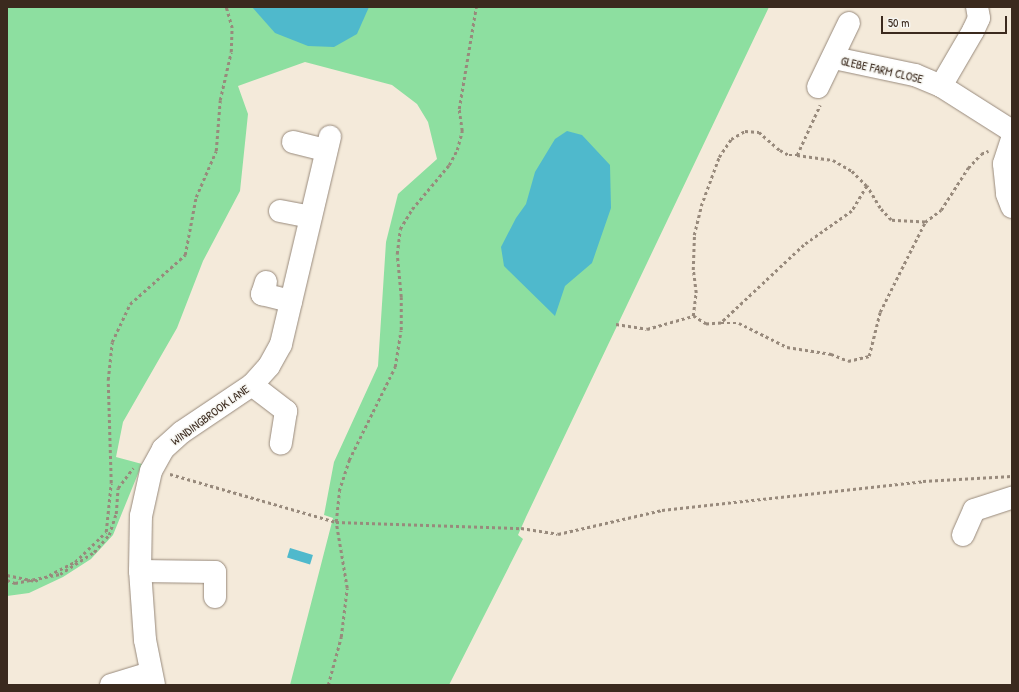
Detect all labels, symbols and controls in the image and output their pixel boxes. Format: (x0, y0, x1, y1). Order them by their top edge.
scale bar (883, 8, 1009, 34)
text: 50 m (888, 14, 909, 31)
street label: GLEBE FARM CLOSE (840, 54, 924, 86)
street label: WINDINGBROOK LANE (168, 382, 252, 448)

